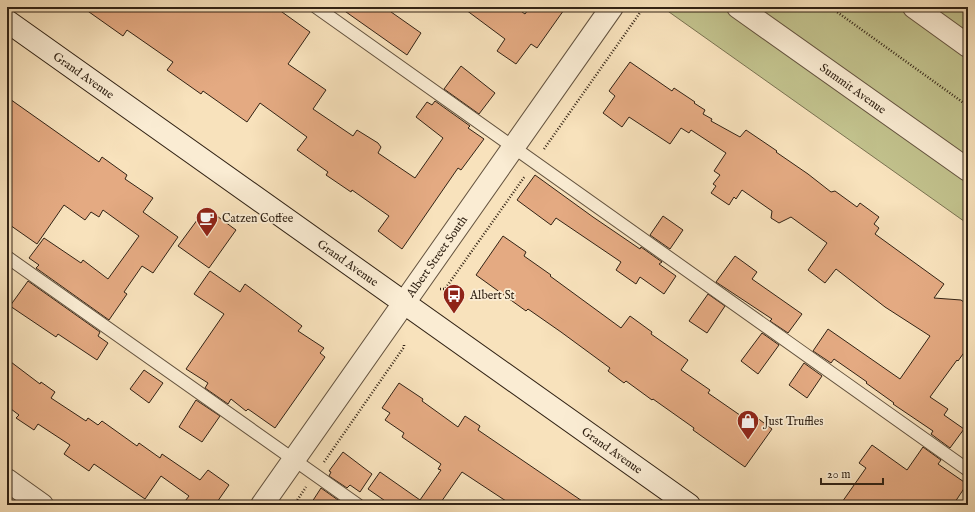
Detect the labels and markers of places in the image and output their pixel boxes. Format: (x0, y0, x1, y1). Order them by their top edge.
cafe icon: Catzen Coffee (194, 205, 220, 238)
place label: Catzen Coffee (222, 211, 294, 226)
bus stop icon: Albert St (441, 282, 467, 315)
place label: Albert St (469, 288, 515, 303)
shop icon: Just Truffles (735, 408, 761, 441)
place label: Just Truffles (762, 414, 823, 430)

